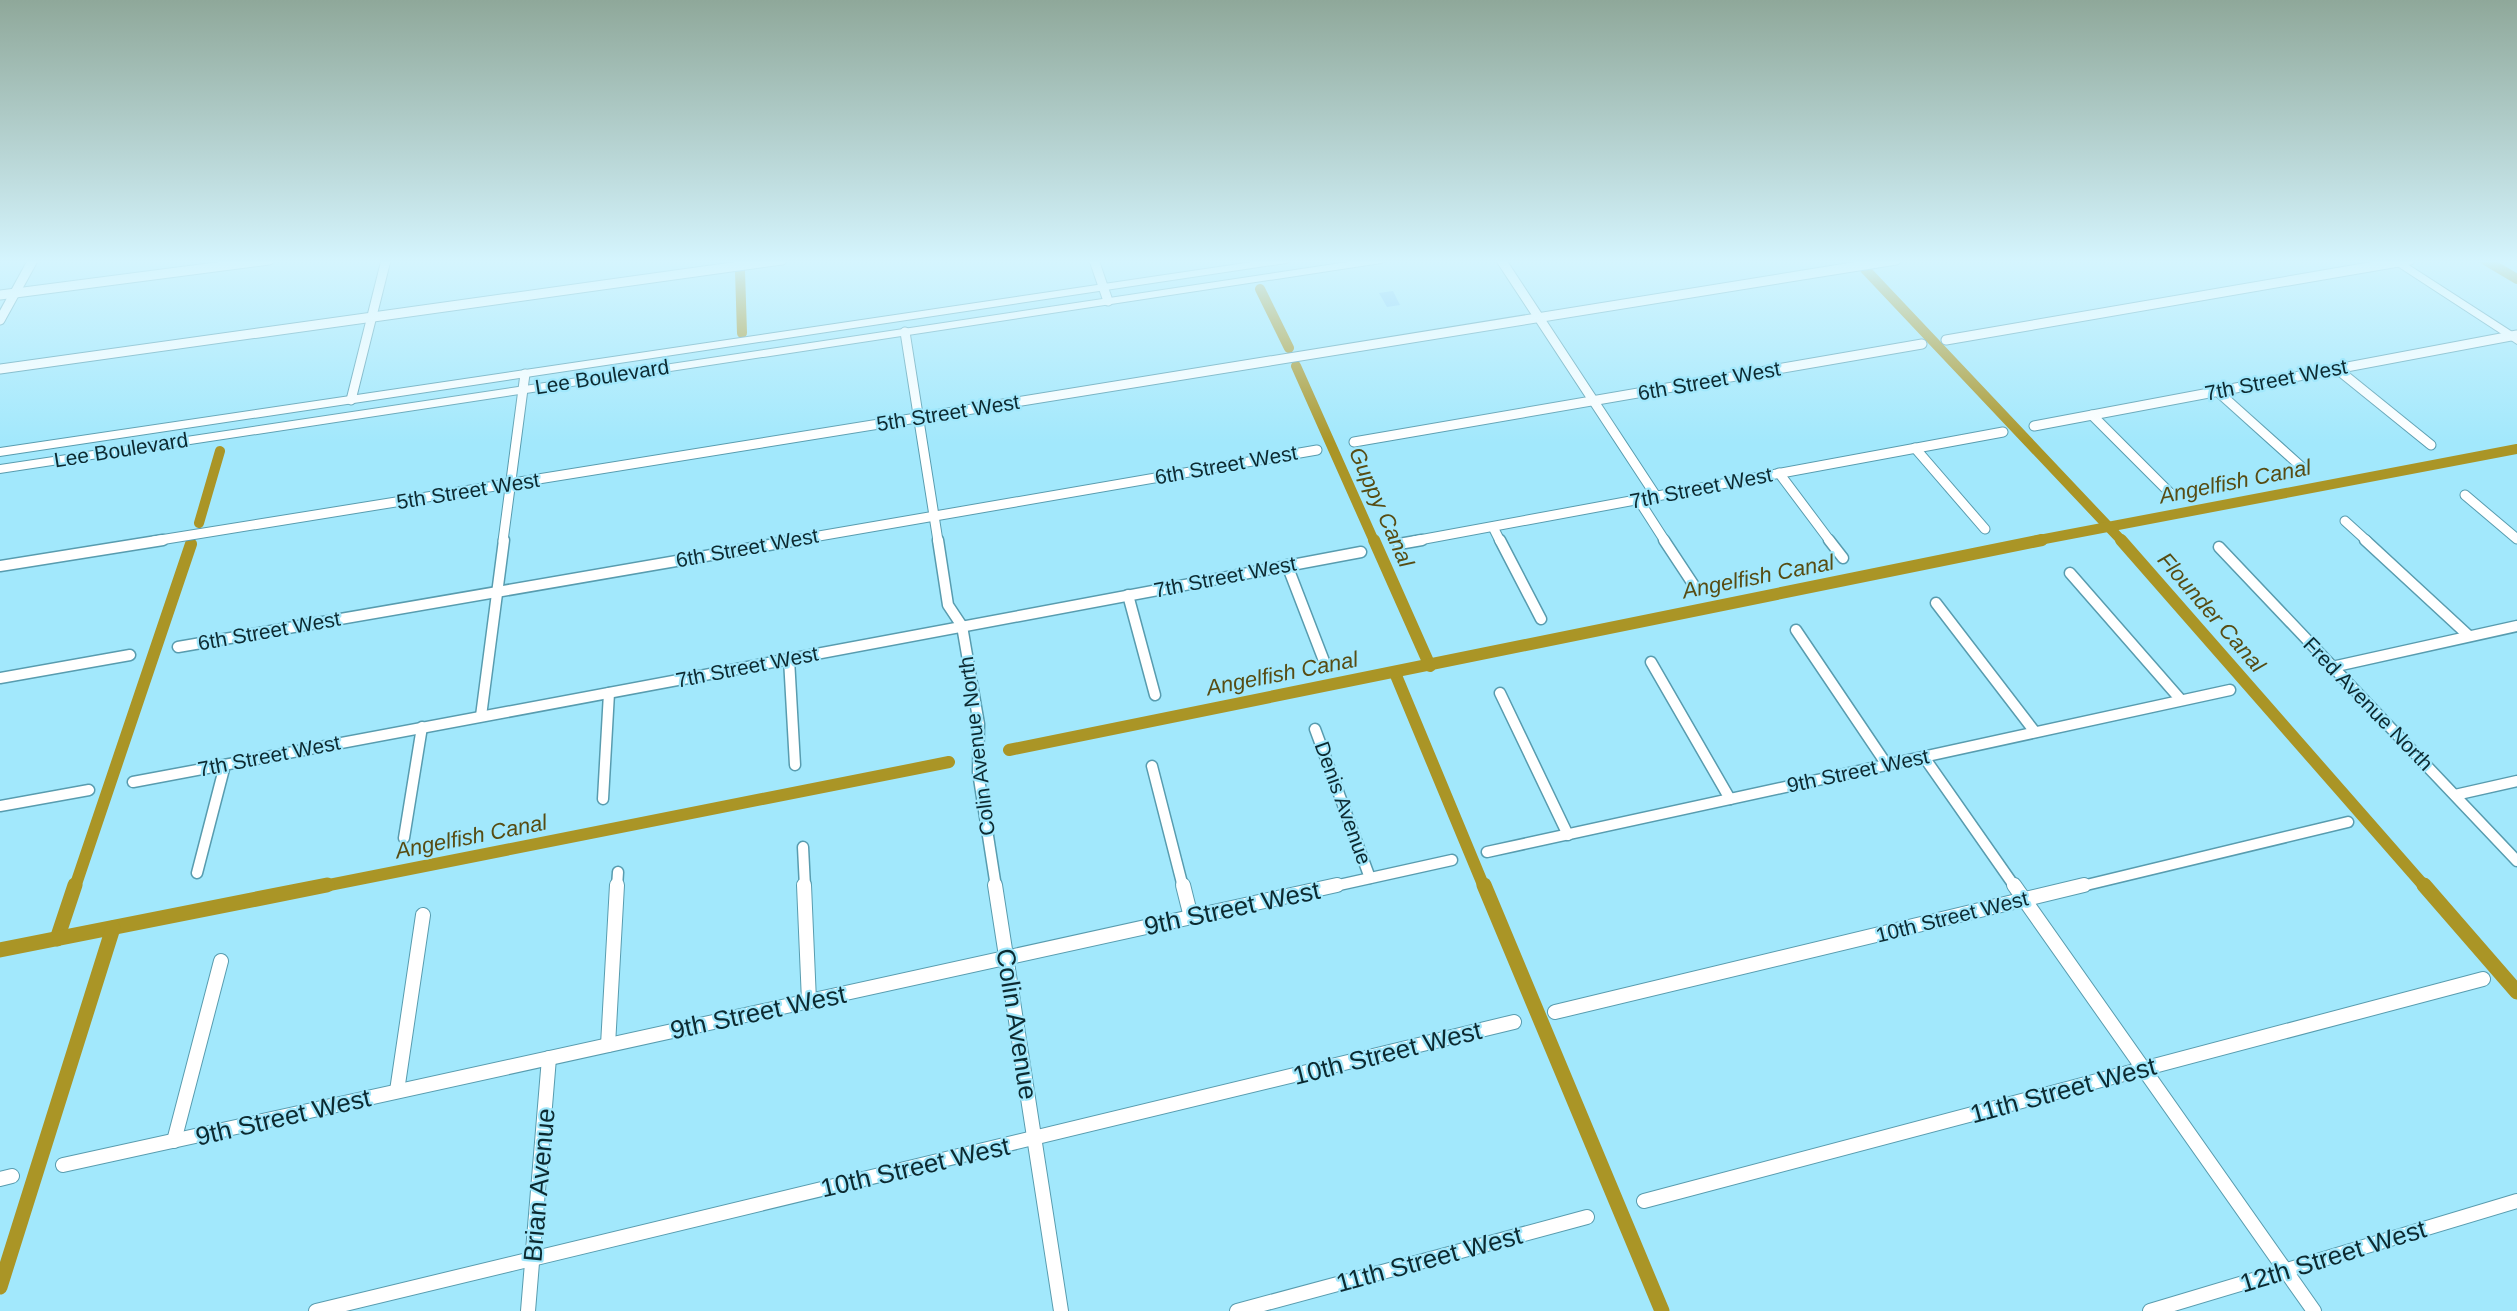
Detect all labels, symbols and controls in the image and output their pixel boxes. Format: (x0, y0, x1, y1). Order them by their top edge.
street label: 7th Street West (2203, 354, 2349, 405)
street label: Lee Boulevard (533, 355, 671, 398)
street label: 6th Street West (1636, 357, 1782, 404)
street label: 5th Street West (875, 390, 1021, 435)
street label: Lee Boulevard (52, 428, 190, 471)
street label: 6th Street West (1153, 441, 1299, 488)
water label: Guppy Canal (1344, 443, 1420, 572)
water label: Angelfish Canal (2155, 454, 2314, 509)
street label: 7th Street West (1628, 462, 1774, 513)
street label: 5th Street West (395, 468, 541, 513)
street label: 6th Street West (674, 524, 820, 571)
water label: Flounder Canal (2153, 547, 2271, 678)
water label: Angelfish Canal (1678, 549, 1837, 604)
street label: 7th Street West (1152, 551, 1298, 602)
street label: 6th Street West (196, 607, 342, 654)
street label: Fred Avenue North (2299, 632, 2438, 775)
street label: 7th Street West (674, 641, 820, 692)
water label: Angelfish Canal (1202, 646, 1361, 701)
street label: Colin Avenue North (954, 655, 999, 837)
street label: 7th Street West (196, 730, 342, 781)
street label: Denis Avenue (1311, 738, 1376, 867)
street label: 9th Street West (1785, 744, 1931, 797)
water label: Angelfish Canal (391, 809, 550, 864)
street label: 9th Street West (1141, 875, 1323, 941)
street label: 10th Street West (1873, 886, 2031, 947)
street label: Colin Avenue (990, 946, 1044, 1102)
street label: 9th Street West (667, 979, 849, 1045)
street label: 10th Street West (1290, 1015, 1485, 1091)
street label: 11th Street West (1967, 1051, 2160, 1129)
street label: 9th Street West (193, 1082, 374, 1152)
street label: Brian Avenue (517, 1107, 561, 1263)
street label: 10th Street West (818, 1130, 1013, 1203)
street label: 12th Street West (2236, 1213, 2430, 1299)
street label: 11th Street West (1333, 1220, 1526, 1298)

